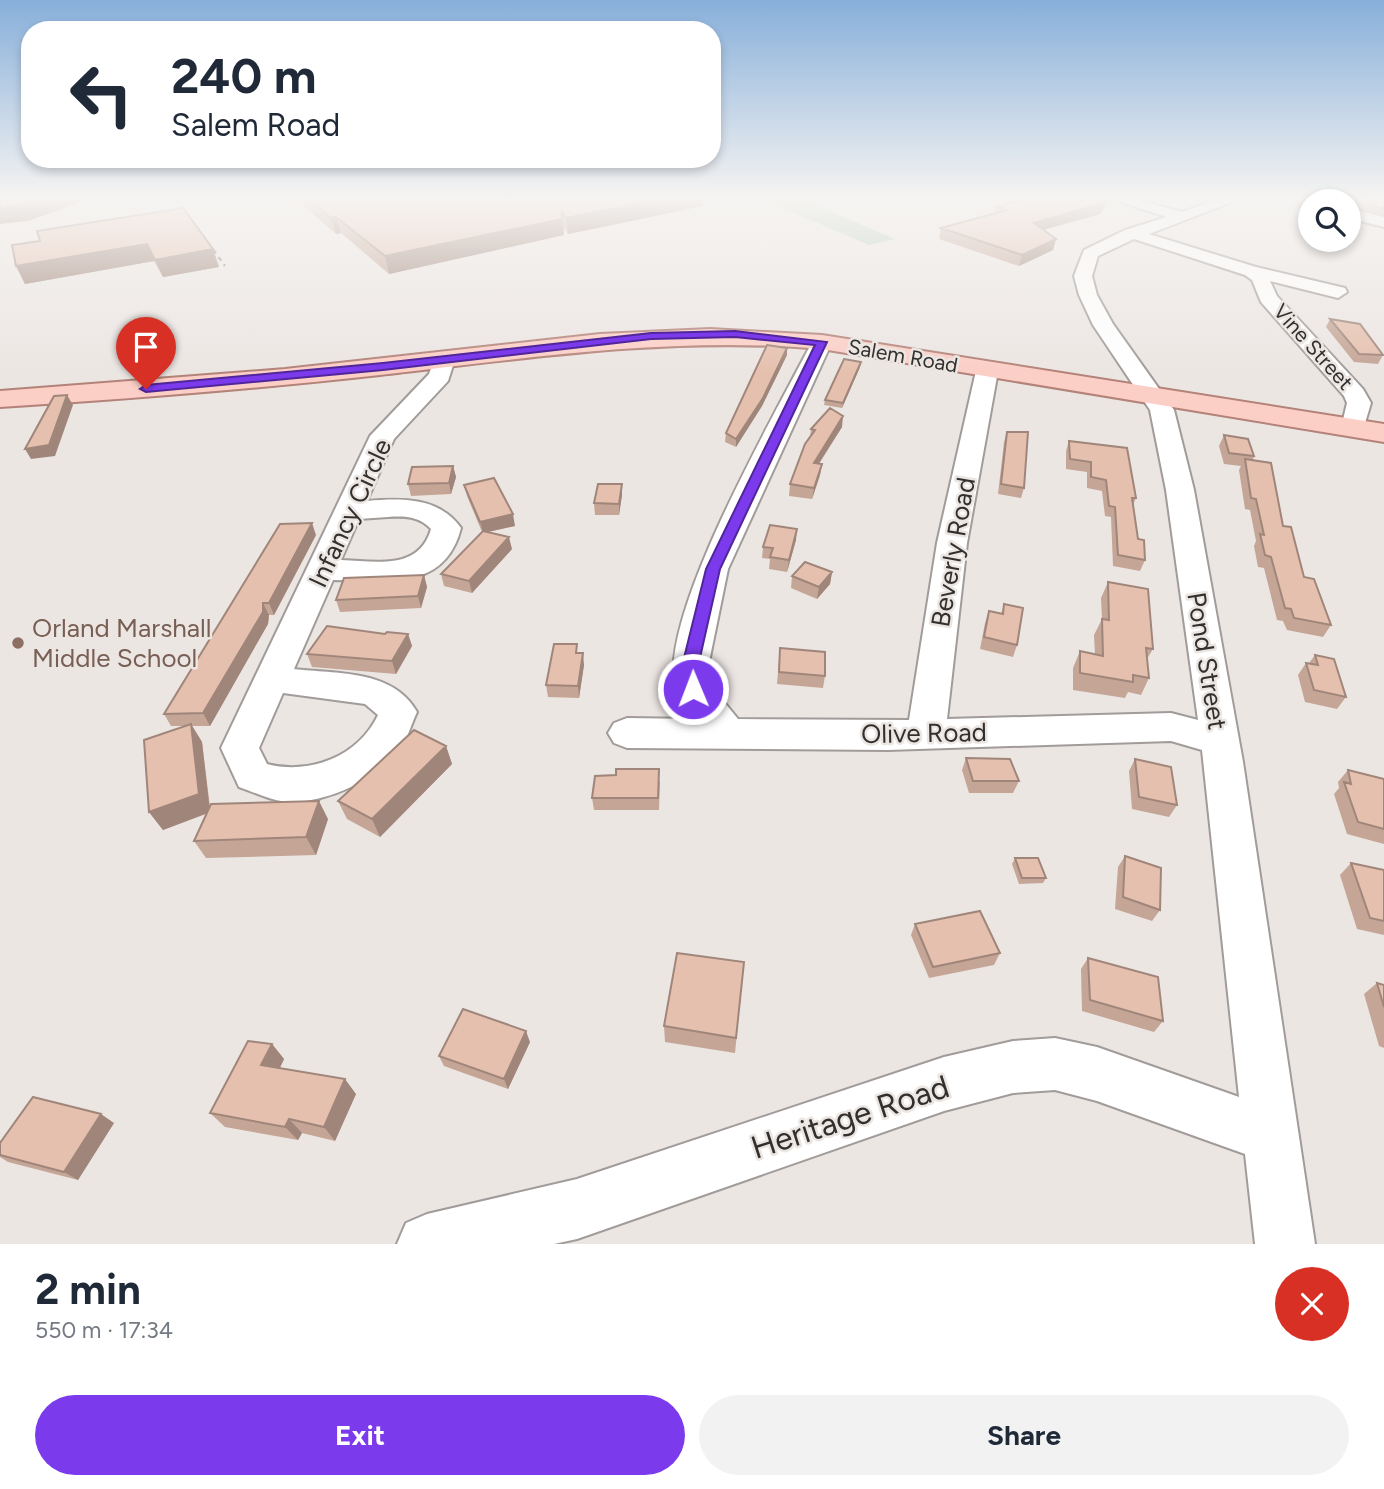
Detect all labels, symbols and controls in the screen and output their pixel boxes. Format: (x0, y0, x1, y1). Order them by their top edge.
text: 240 m (171, 46, 317, 105)
icon: left (56, 49, 147, 140)
text: Salem Road (171, 106, 340, 144)
map controls (1298, 189, 1361, 252)
button: search (1298, 189, 1361, 252)
street label: Vine Street (1268, 299, 1358, 395)
pin (116, 317, 176, 389)
icon: arrive (127, 328, 165, 366)
street label: Salem Road (846, 334, 960, 377)
street label: Infancy Circle (302, 434, 398, 592)
street label: Beverly Road (924, 475, 982, 629)
street label: Pond Street (1180, 590, 1234, 732)
place label: Orland Marshall Middle School (32, 612, 211, 674)
marker: Orland Marshall Middle School (10, 635, 26, 651)
position arrow (656, 652, 730, 726)
street label: Olive Road (861, 716, 987, 750)
street label: Heritage Road (746, 1067, 954, 1167)
text: 2 min (35, 1264, 141, 1315)
button: close (1275, 1267, 1349, 1341)
text: 550 m · 17:34 (35, 1316, 173, 1344)
button: Exit (35, 1395, 685, 1475)
button: Share (699, 1395, 1349, 1475)

